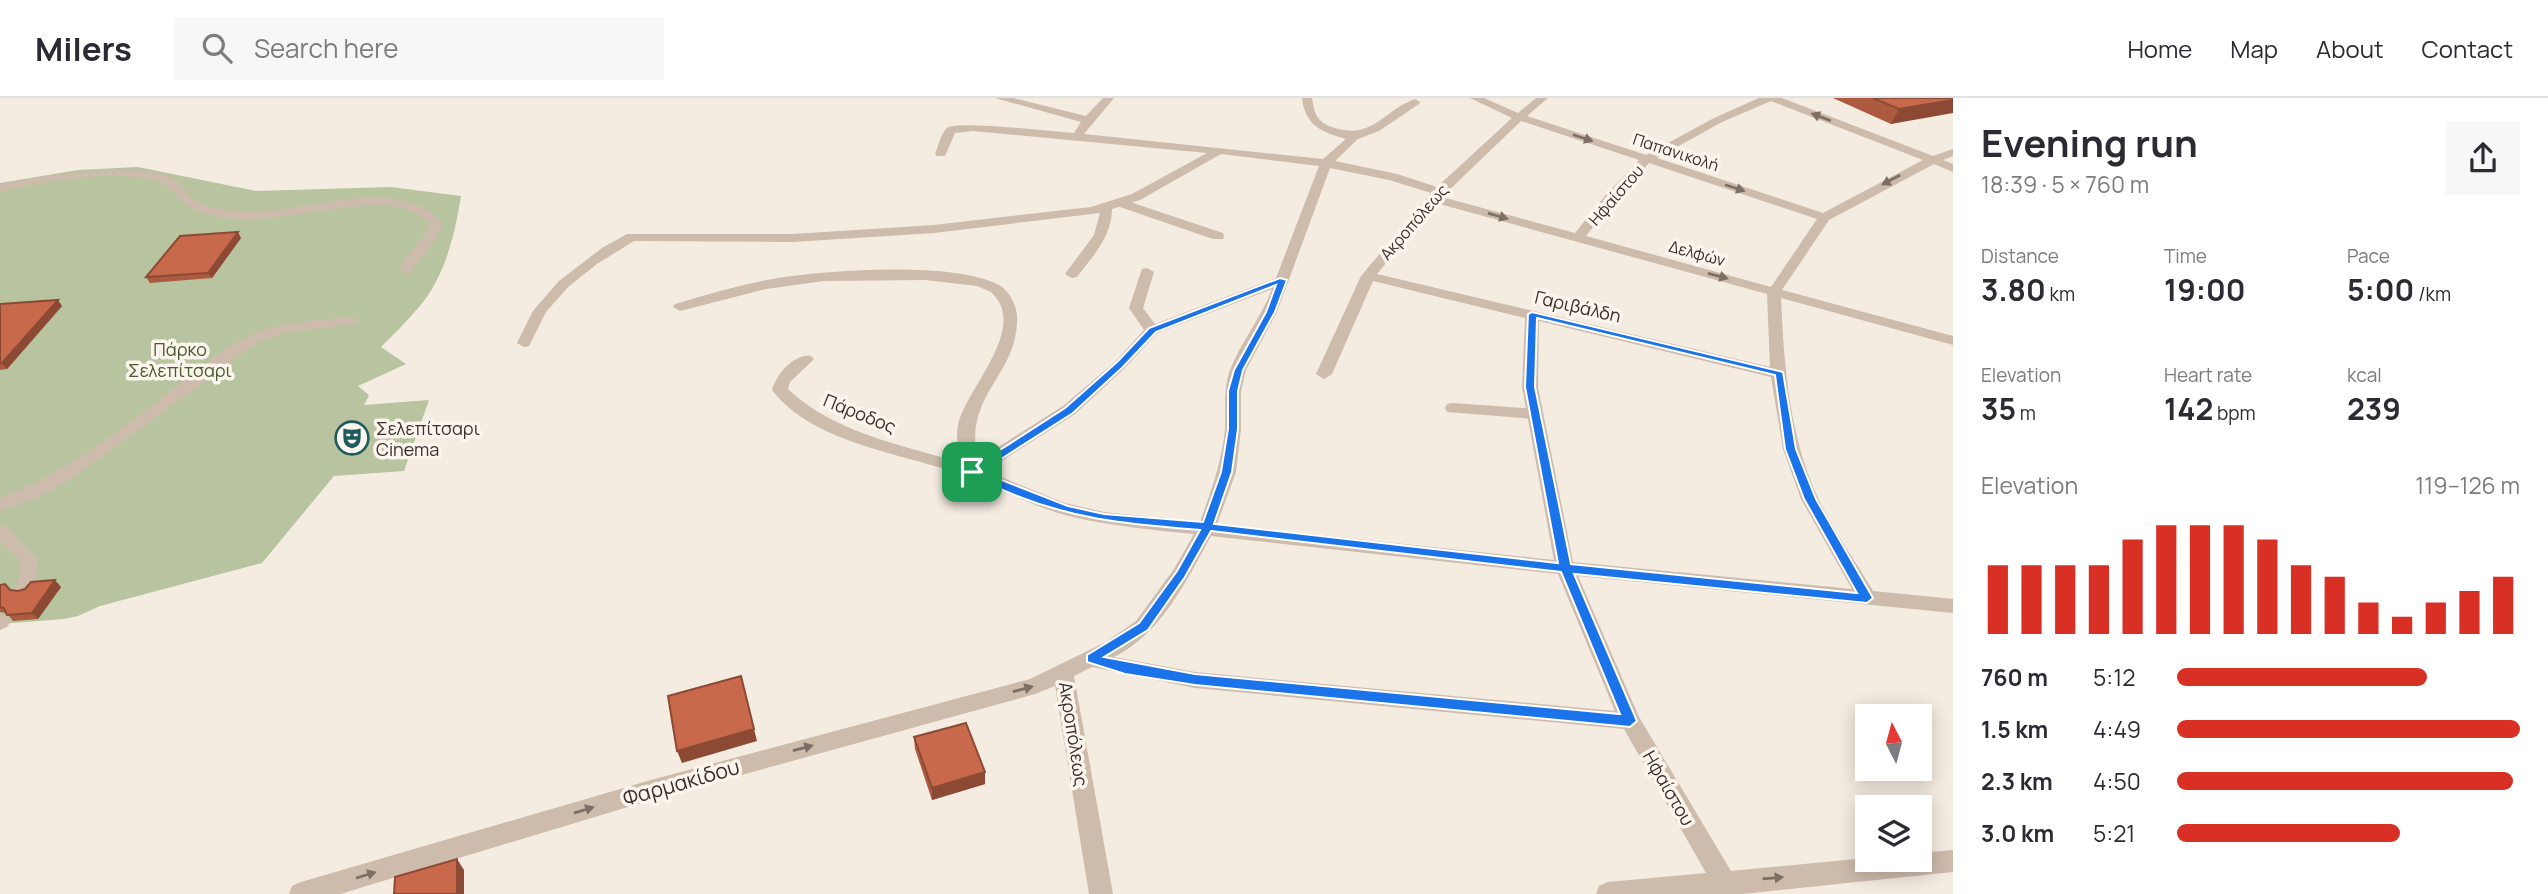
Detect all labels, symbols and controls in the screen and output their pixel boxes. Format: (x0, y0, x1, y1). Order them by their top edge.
search box (174, 17, 664, 80)
text: Milers (35, 26, 132, 71)
icon: search (198, 29, 236, 67)
text: Search here (254, 30, 399, 66)
text: Home (2127, 32, 2192, 65)
text: Map (2230, 32, 2278, 65)
text: About (2316, 32, 2384, 65)
text: Contact (2422, 32, 2513, 65)
one-way arrow (1810, 111, 1831, 122)
text: Evening run (1981, 116, 2198, 168)
button: share (2446, 121, 2520, 195)
street label: Παπανικολή (1630, 128, 1722, 176)
one-way arrow (1572, 133, 1593, 144)
street label: Ηφαίστου (1584, 160, 1648, 230)
text: 18:39 · 5 × 760 m (1981, 168, 2149, 200)
one-way arrow (1880, 173, 1900, 185)
street label: Ακροπόλεως (1375, 179, 1453, 265)
one-way arrow (1725, 183, 1746, 194)
one-way arrow (1488, 211, 1510, 222)
street label: Δελφών (1666, 235, 1728, 271)
text: Distance (1981, 243, 2059, 269)
text: Time (2164, 243, 2207, 269)
text: Pace (2347, 243, 2390, 269)
text: 3.80 (1981, 269, 2046, 310)
text: 19:00 (2164, 269, 2246, 310)
text: 5:00 (2347, 269, 2414, 310)
one-way arrow (1708, 272, 1729, 282)
text: km (2046, 281, 2075, 307)
text: /km (2414, 281, 2451, 307)
street label: Γαριβάλδη (1533, 284, 1623, 328)
park label: Πάρκο Σελεπίτσαρι (128, 337, 232, 382)
text: Elevation (1981, 362, 2061, 388)
text: Heart rate (2164, 362, 2252, 388)
text: kcal (2347, 362, 2382, 388)
street label: Πάροδος (820, 388, 900, 438)
text: 35 (1981, 388, 2016, 429)
text: 142 (2164, 388, 2213, 429)
text: 239 (2347, 388, 2401, 429)
text: m (2016, 400, 2036, 426)
text: bpm (2213, 400, 2256, 426)
place label: Σελεπίτσαρι Cinema (376, 416, 480, 461)
theatre icon: Σελεπίτσαρι Cinema (333, 419, 371, 457)
pin (942, 442, 1002, 502)
icon: arrive (953, 453, 991, 491)
text: Elevation (1981, 469, 2078, 501)
text: 119–126 m (2415, 469, 2520, 501)
text: 760 m (1981, 661, 2048, 693)
text: 5:12 (2093, 661, 2135, 693)
street label: Ακροπόλεως (1054, 680, 1094, 788)
one-way arrow (1012, 683, 1034, 694)
north arrow (1855, 704, 1932, 780)
map controls (1855, 704, 1932, 872)
text: 1.5 km (1981, 713, 2048, 745)
text: 4:49 (2093, 713, 2141, 745)
one-way arrow (793, 742, 815, 753)
street label: Ηφαίστου (1638, 746, 1700, 830)
street label: Φαρμακίδου (619, 752, 743, 812)
text: 2.3 km (1981, 765, 2053, 797)
text: 4:50 (2093, 765, 2141, 797)
button: layers (1855, 795, 1932, 872)
one-way arrow (574, 804, 595, 814)
text: 3.0 km (1981, 817, 2054, 849)
text: 5:21 (2093, 817, 2135, 849)
one-way arrow (356, 869, 377, 879)
one-way arrow (1762, 872, 1784, 883)

